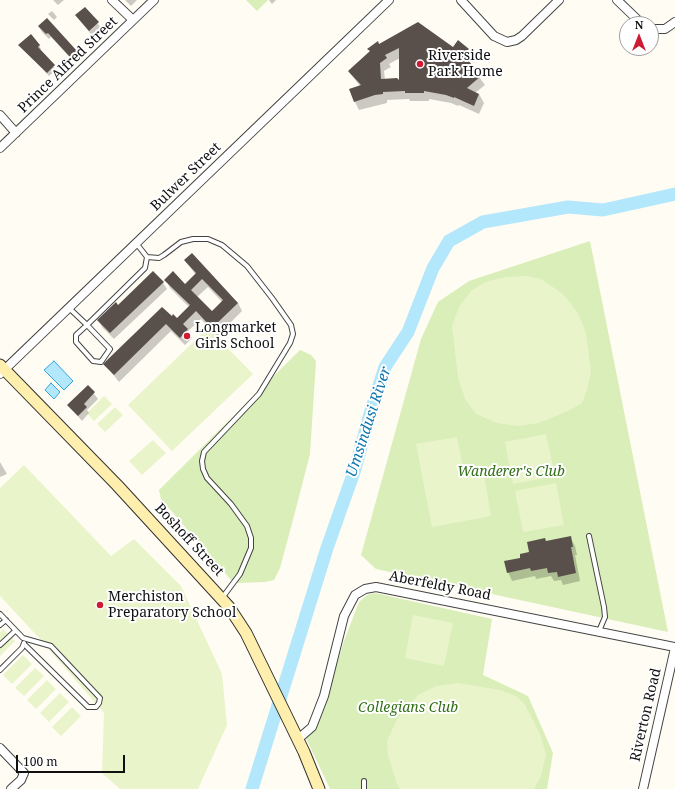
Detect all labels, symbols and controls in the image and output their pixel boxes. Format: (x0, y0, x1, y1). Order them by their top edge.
street label: Prince Alfred Street (15, 13, 121, 117)
north arrow (619, 16, 659, 56)
text: N (635, 17, 643, 32)
place label: Riverside Park Home (428, 48, 503, 80)
marker: Riverside Park Home (415, 59, 425, 69)
street label: Bulwer Street (147, 139, 225, 215)
place label: Longmarket Girls School (195, 320, 276, 352)
marker: Longmarket Girls School (182, 331, 192, 341)
water label: Umsindusi River (343, 365, 395, 479)
park label: Wanderer's Club (457, 464, 565, 480)
street label: Boshoff Street (151, 500, 227, 580)
street label: Aberfeldy Road (388, 568, 492, 604)
place label: Merchiston Preparatory School (108, 589, 236, 622)
marker: Merchiston Preparatory School (95, 600, 105, 610)
street label: Riverton Road (627, 667, 665, 763)
park label: Collegians Club (358, 700, 458, 716)
scale bar (18, 747, 127, 773)
text: 100 m (23, 753, 58, 770)

